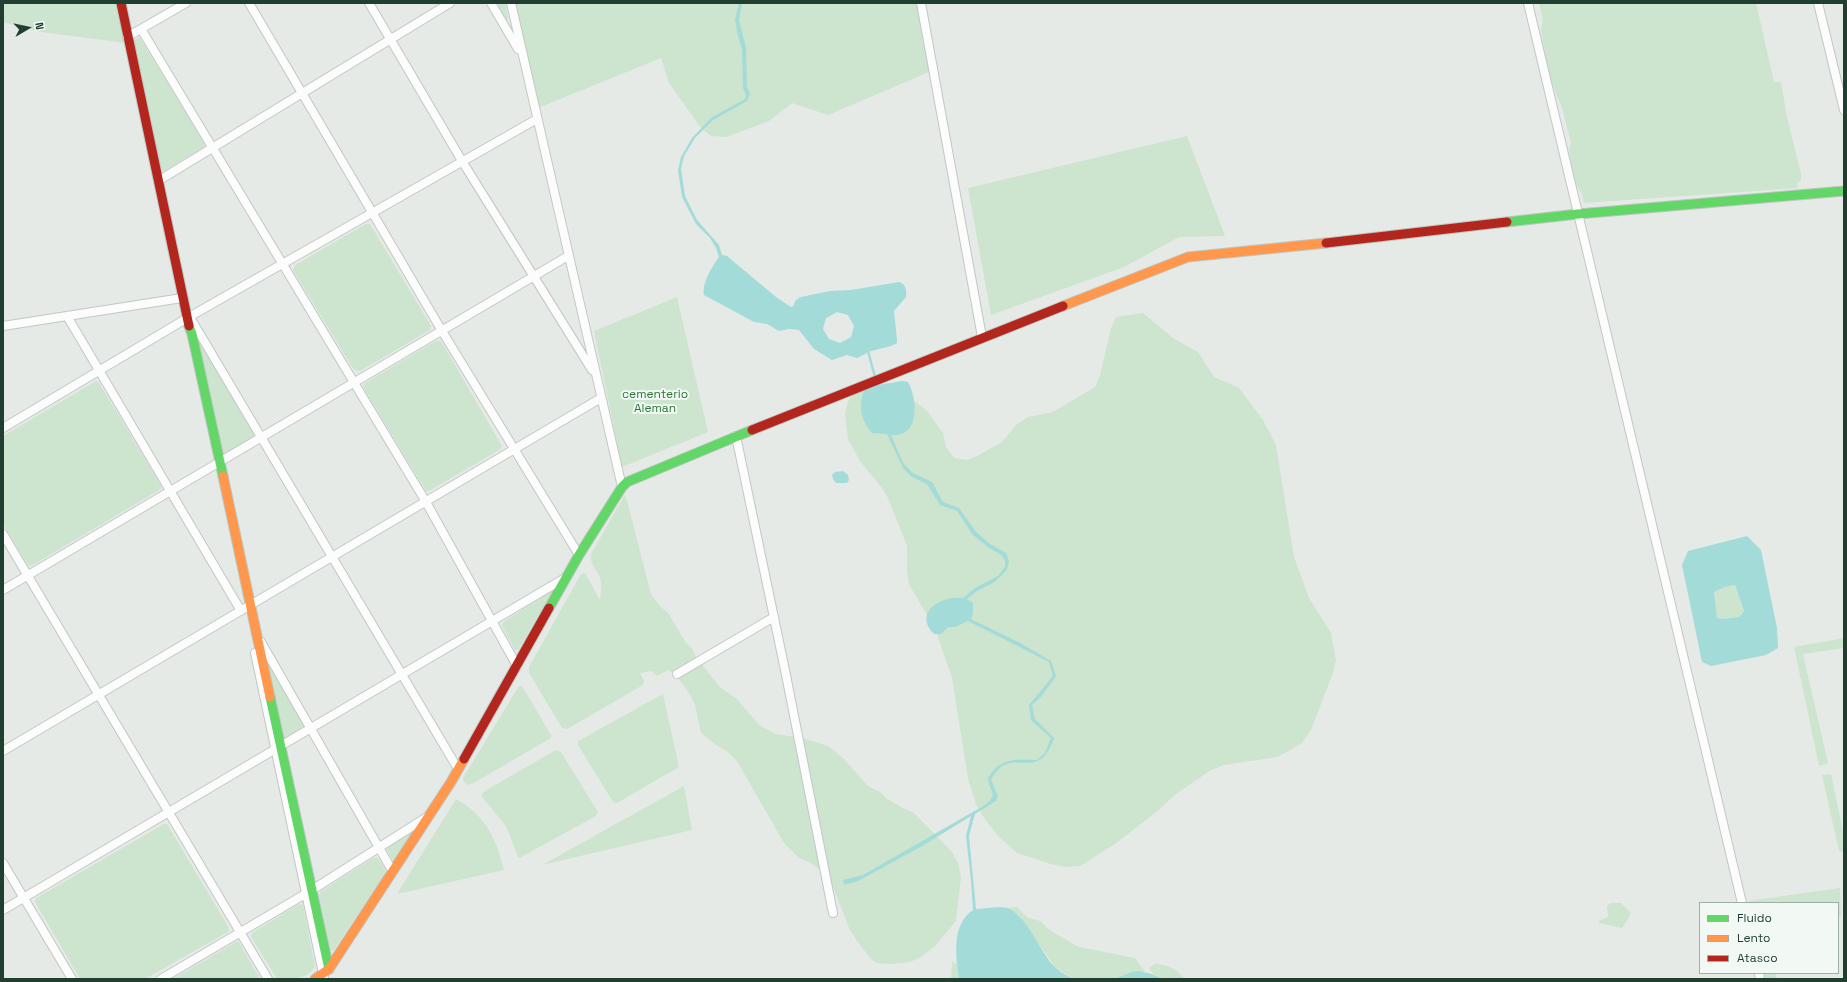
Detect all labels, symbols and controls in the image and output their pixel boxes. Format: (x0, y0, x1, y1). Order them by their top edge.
north arrow (8, 8, 48, 48)
text: N (32, 21, 47, 31)
park label: cementerio Aleman (622, 388, 688, 416)
legend (1699, 902, 1839, 974)
text: Fluido (1737, 910, 1772, 926)
text: Lento (1737, 930, 1771, 946)
text: Atasco (1737, 950, 1778, 966)

